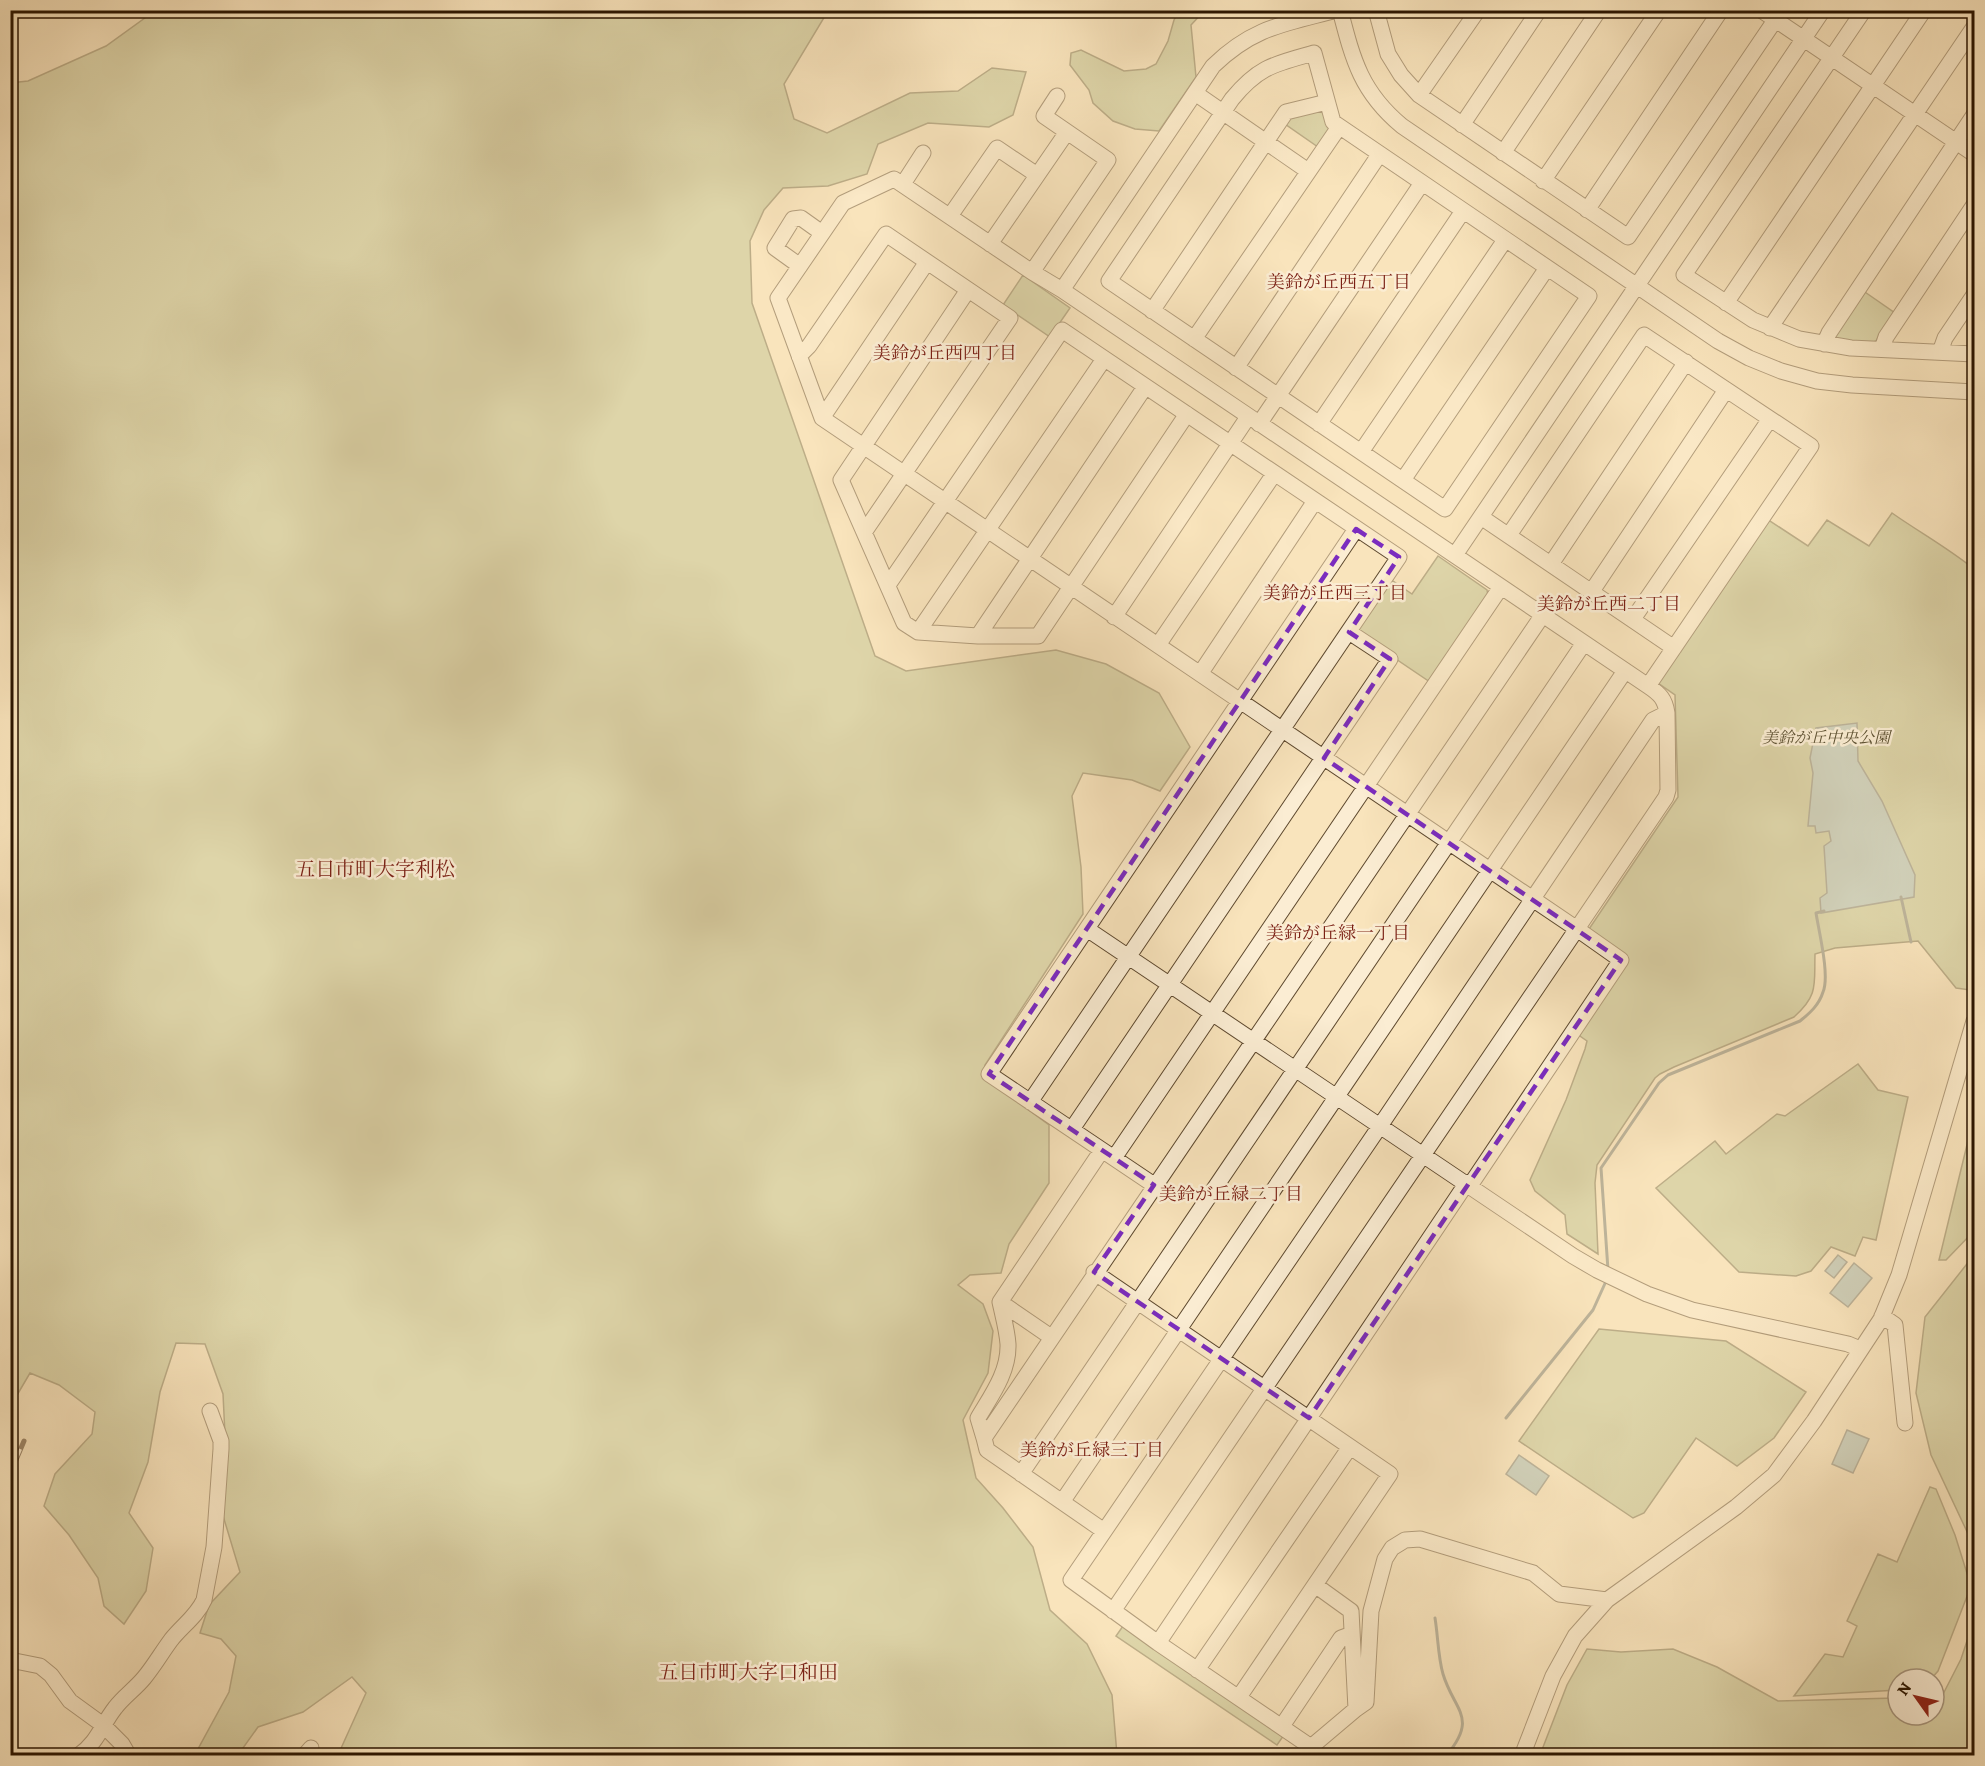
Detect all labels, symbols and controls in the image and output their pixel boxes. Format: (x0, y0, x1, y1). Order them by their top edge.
district label: 美鈴が丘西五丁目 (1267, 270, 1411, 294)
district label: 美鈴が丘西四丁目 (873, 341, 1017, 365)
district label: 美鈴が丘西三丁目 (1263, 581, 1407, 605)
district label: 美鈴が丘西二丁目 (1537, 592, 1681, 616)
park label: 美鈴が丘中央公園 (1762, 727, 1893, 749)
district label: 五日市町大字利松 (295, 856, 455, 883)
district label: 美鈴が丘緑一丁目 (1266, 921, 1410, 945)
district label: 美鈴が丘緑二丁目 (1159, 1182, 1303, 1206)
district label: 美鈴が丘緑三丁目 (1020, 1438, 1164, 1462)
district label: 五日市町大字口和田 (658, 1659, 838, 1686)
north arrow (1886, 1667, 1946, 1727)
text: N (1892, 1678, 1917, 1700)

